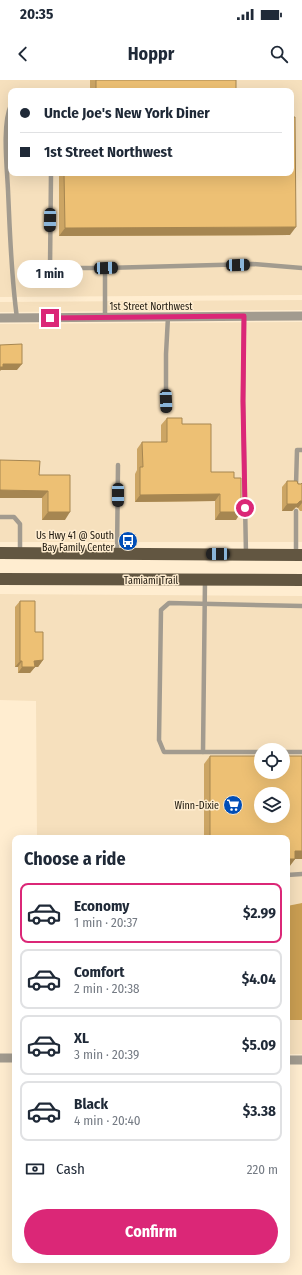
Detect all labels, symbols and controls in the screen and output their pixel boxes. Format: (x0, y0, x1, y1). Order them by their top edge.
text: 20:35 (20, 5, 53, 23)
icon: back (12, 43, 34, 65)
text: Hoppr (128, 43, 174, 65)
icon: search (268, 43, 290, 65)
text: Uncle Joe's New York Diner (44, 104, 210, 122)
text: 1st Street Northwest (44, 143, 172, 161)
car (44, 208, 56, 232)
car (226, 259, 250, 271)
callout: 1 min (17, 260, 83, 288)
car (94, 262, 118, 274)
text: 1 min (36, 266, 64, 281)
street label: 1st Street Northwest (109, 301, 193, 313)
route end (41, 309, 59, 327)
car (160, 389, 172, 413)
car (112, 483, 124, 507)
route start (236, 499, 254, 517)
place label: Us Hwy 41 @ South Bay Family Center (36, 530, 114, 554)
bus stop icon: Us Hwy 41 @ South Bay Family Center (117, 530, 139, 552)
car (206, 548, 230, 560)
street label: Tamiami Trail (124, 575, 178, 587)
map controls (254, 743, 290, 823)
button: locate (254, 743, 290, 779)
button: layers (254, 787, 290, 823)
supermarket icon: Winn-Dixie (222, 794, 244, 816)
place label: Winn-Dixie (175, 800, 219, 812)
text: Choose a ride (24, 848, 126, 870)
icon: car (26, 895, 62, 931)
text: Economy (74, 897, 129, 915)
text: $2.99 (243, 904, 276, 922)
text: 1 min · 20:37 (74, 915, 138, 930)
icon: car (26, 961, 62, 997)
text: Comfort (74, 963, 125, 981)
text: $4.04 (242, 970, 276, 988)
text: 2 min · 20:38 (74, 981, 140, 996)
icon: car (26, 1027, 62, 1063)
text: XL (74, 1029, 89, 1047)
text: $5.09 (242, 1036, 276, 1054)
text: 3 min · 20:39 (74, 1047, 139, 1062)
icon: car (26, 1093, 62, 1129)
text: Black (74, 1095, 108, 1113)
text: $3.38 (243, 1102, 276, 1120)
text: 4 min · 20:40 (74, 1113, 141, 1128)
icon: cash (24, 1158, 46, 1180)
text: Cash (56, 1160, 85, 1178)
text: 220 m (247, 1162, 278, 1177)
button: Confirm (24, 1209, 278, 1255)

